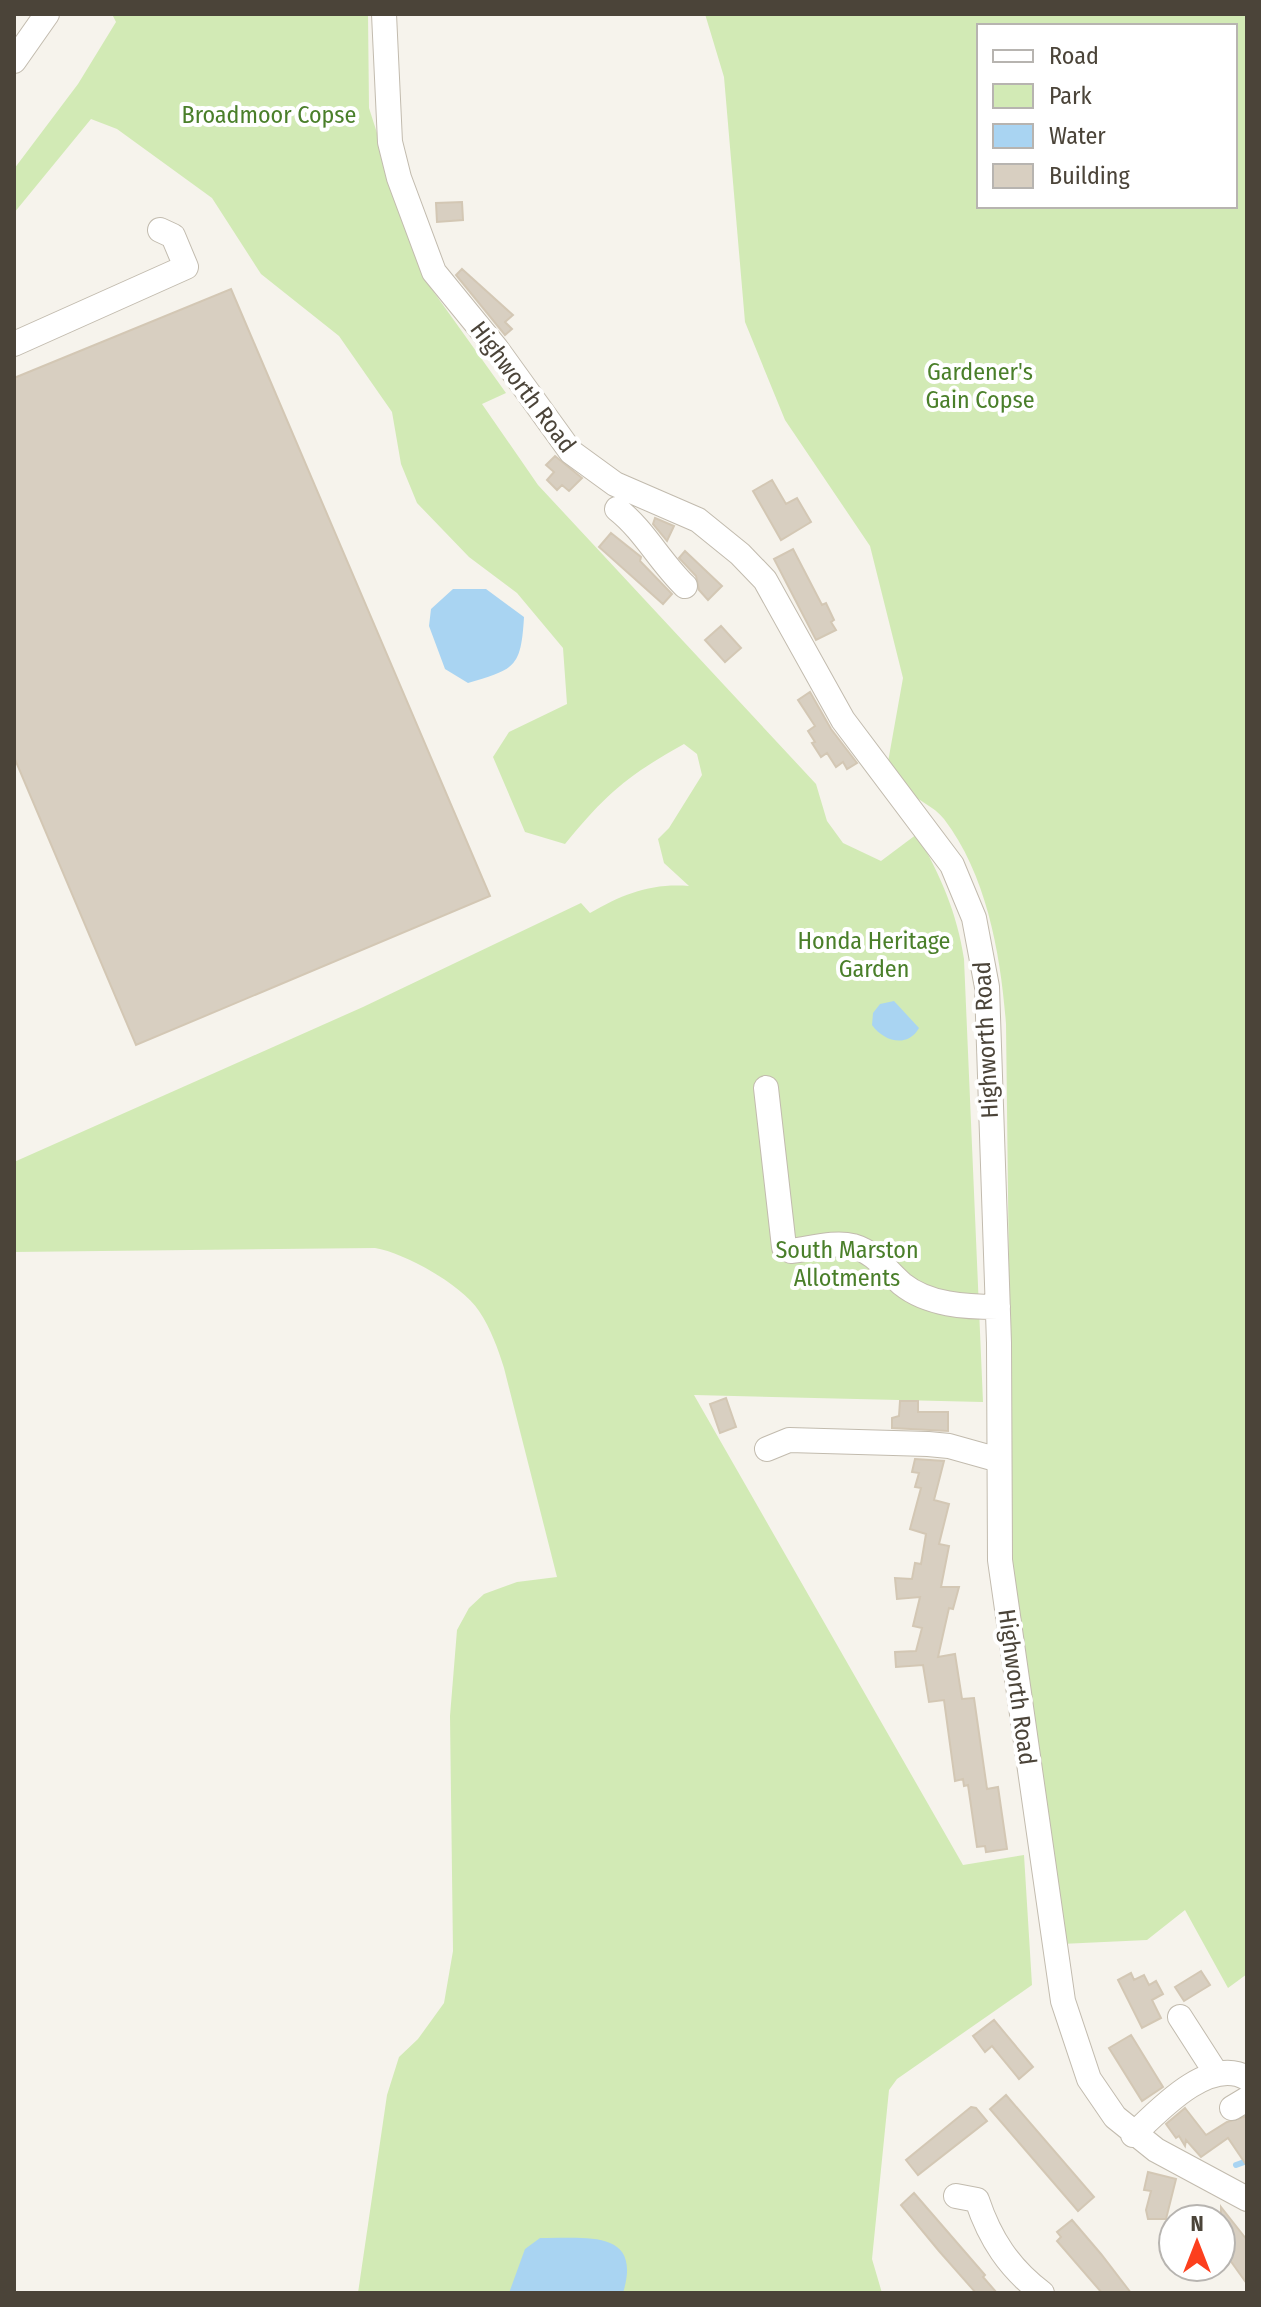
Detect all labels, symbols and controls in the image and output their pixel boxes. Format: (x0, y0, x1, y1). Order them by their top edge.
legend (977, 24, 1237, 208)
text: Road (1049, 42, 1099, 70)
text: Park (1049, 82, 1092, 110)
park label: Broadmoor Copse (182, 101, 356, 129)
text: Water (1049, 122, 1106, 150)
text: Building (1049, 162, 1131, 190)
street label: Highworth Road (465, 316, 581, 458)
park label: Gardener's Gain Copse (925, 358, 1035, 414)
park label: Honda Heritage Garden (798, 927, 950, 983)
street label: Highworth Road (968, 961, 1004, 1119)
park label: South Marston Allotments (775, 1236, 919, 1292)
street label: Highworth Road (992, 1607, 1042, 1767)
north arrow (1157, 2203, 1237, 2283)
text: N (1190, 2210, 1204, 2237)

